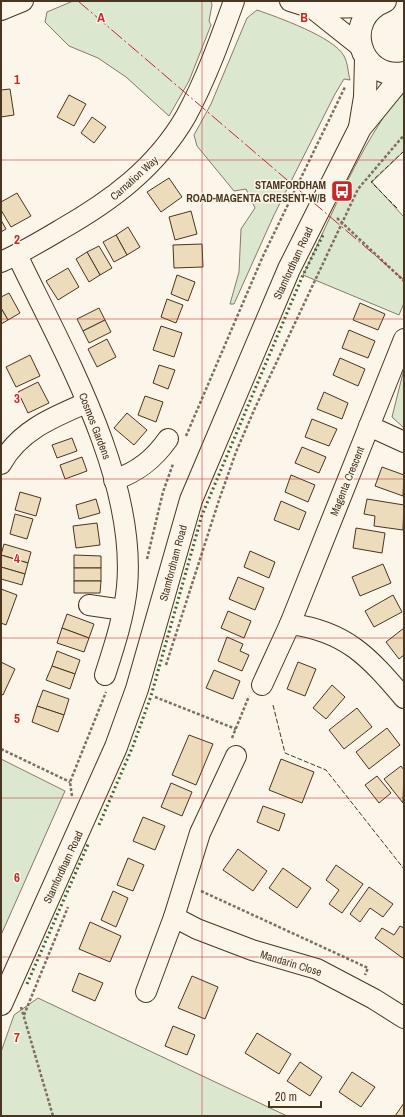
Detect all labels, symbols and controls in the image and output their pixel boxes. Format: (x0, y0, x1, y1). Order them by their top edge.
text: A (97, 9, 105, 26)
text: B (300, 9, 308, 26)
text: 1 (14, 71, 20, 88)
street label: Carnation Way (107, 152, 161, 203)
place label: STAMFORDHAM ROAD-MAGENTA CRESENT-W/B (186, 178, 326, 205)
bus stop icon: STAMFORDHAM ROAD-MAGENTA CRESENT-W/B (329, 178, 355, 204)
street label: Stamfordham Road (270, 225, 316, 301)
text: 2 (14, 231, 20, 248)
text: 3 (14, 390, 20, 407)
street label: Cosmos Gardens (76, 391, 114, 462)
street label: Magenta Crescent (327, 444, 367, 518)
street label: Stamfordham Road (156, 523, 190, 603)
text: 4 (14, 550, 20, 567)
text: 5 (14, 710, 20, 727)
street label: Stamfordham Road (40, 829, 86, 905)
text: 6 (14, 869, 20, 886)
street label: Mandarin Close (259, 947, 323, 979)
text: 7 (14, 1029, 20, 1046)
scale bar (269, 1083, 321, 1109)
text: 20 m (275, 1089, 297, 1105)

